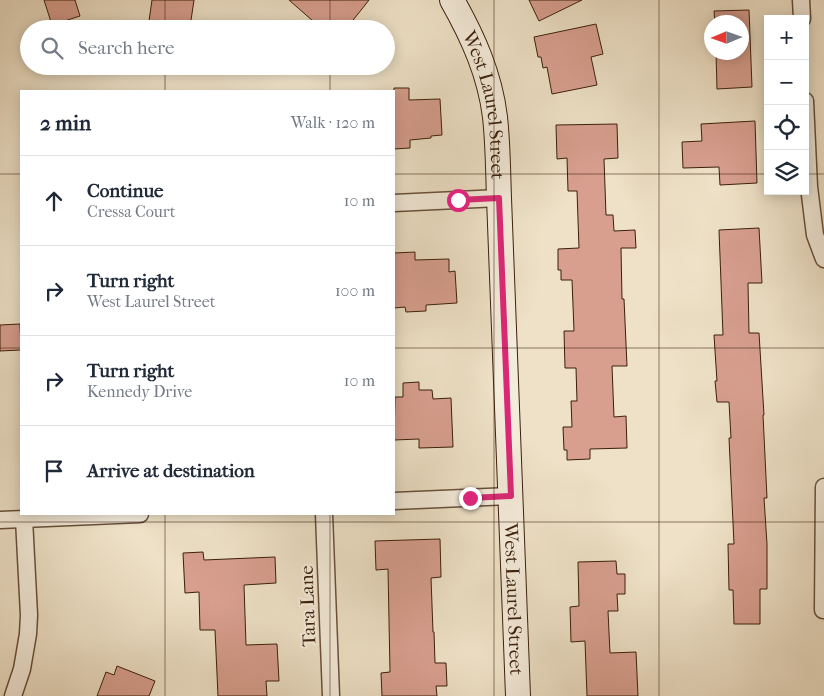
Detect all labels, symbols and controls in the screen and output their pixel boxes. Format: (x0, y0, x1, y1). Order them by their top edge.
north arrow (704, 15, 749, 60)
map controls (764, 15, 809, 195)
button: + (764, 15, 809, 60)
search box (20, 20, 395, 75)
street label: West Laurel Street (457, 27, 508, 180)
icon: search (38, 34, 66, 62)
text: Search here (78, 37, 174, 59)
button: − (764, 60, 809, 105)
button: locate (764, 105, 809, 150)
text: 2 min (40, 111, 91, 135)
text: Walk · 120 m (291, 113, 375, 132)
button: layers (764, 150, 809, 195)
text: Continue (87, 180, 163, 202)
icon: ahead (40, 187, 68, 215)
route start (447, 189, 470, 212)
text: 10 m (344, 191, 375, 210)
text: Cressa Court (87, 202, 175, 221)
text: Turn right (87, 270, 174, 292)
icon: right (40, 277, 68, 305)
text: 100 m (335, 281, 375, 300)
text: West Laurel Street (87, 292, 215, 311)
text: Turn right (87, 360, 174, 382)
icon: right (40, 367, 68, 395)
text: 10 m (344, 371, 375, 390)
text: Kennedy Drive (87, 382, 192, 401)
icon: arrive (40, 457, 68, 485)
text: Arrive at destination (87, 460, 255, 482)
route end (459, 487, 482, 510)
street label: West Laurel Street (499, 522, 527, 676)
street label: Tara Lane (296, 565, 320, 647)

